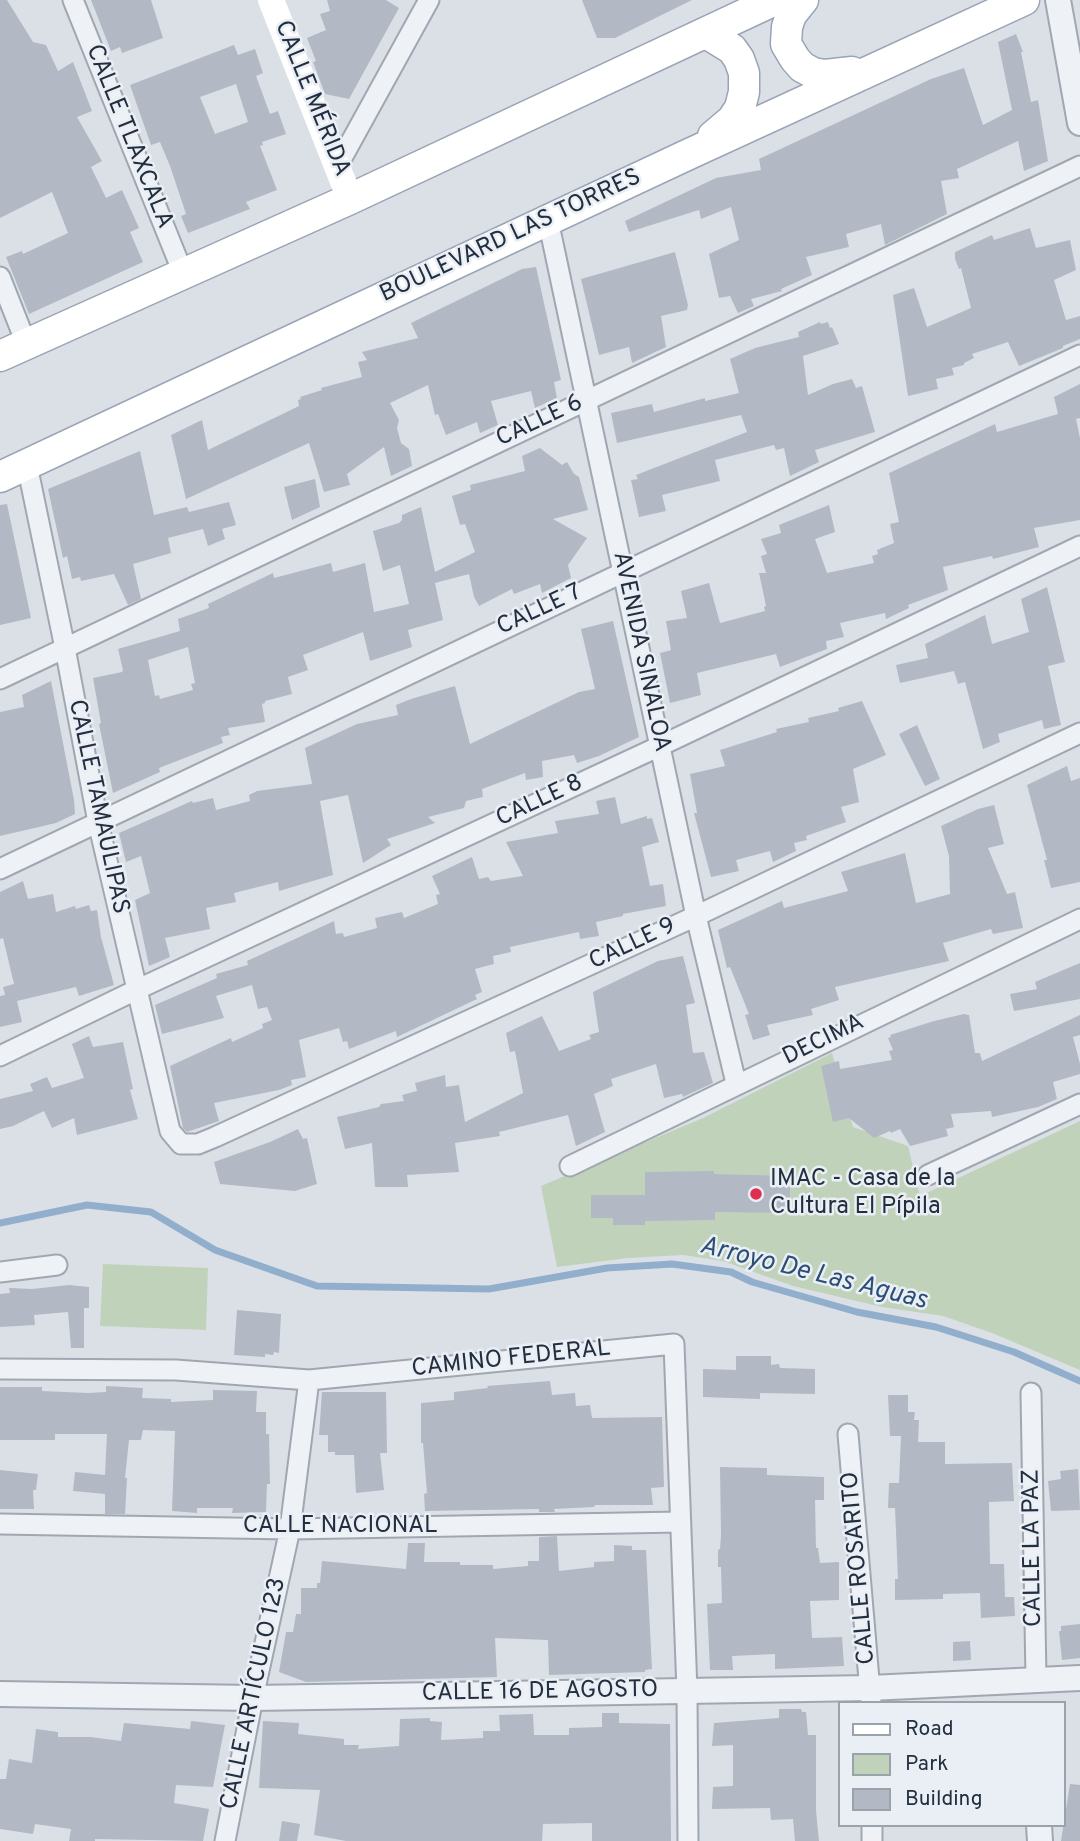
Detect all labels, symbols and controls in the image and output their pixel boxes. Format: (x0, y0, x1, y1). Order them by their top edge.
street label: CALLE MÉRIDA (267, 17, 355, 181)
street label: CALLE TLAXCALA (78, 41, 178, 233)
street label: BOULEVARD LAS TORRES (376, 164, 646, 310)
street label: CALLE 6 (492, 390, 588, 454)
street label: AVENIDA SINALOA (605, 549, 675, 755)
street label: CALLE 7 (493, 579, 587, 643)
street label: CALLE TAMAULIPAS (60, 697, 134, 917)
street label: CALLE 8 (492, 769, 588, 835)
street label: CALLE 9 (585, 913, 681, 977)
street label: DECIMA (779, 1009, 869, 1073)
place label: IMAC - Casa de la Cultura El Pípila (770, 1166, 955, 1222)
marker: IMAC - Casa de la Cultura El Pípila (748, 1186, 764, 1202)
water label: Arroyo De Las Aguas (696, 1232, 930, 1318)
street label: CAMINO FEDERAL (410, 1335, 612, 1385)
street label: CALLE LA PAZ (1018, 1469, 1050, 1627)
street label: CALLE ROSARITO (837, 1470, 883, 1666)
street label: CALLE NACIONAL (243, 1513, 437, 1541)
street label: CALLE ARTÍCULO 123 (216, 1575, 294, 1813)
street label: CALLE 16 DE AGOSTO (422, 1677, 658, 1709)
legend (838, 1701, 1066, 1827)
text: Road (905, 1716, 954, 1743)
text: Park (905, 1751, 948, 1778)
text: Building (905, 1786, 983, 1813)

